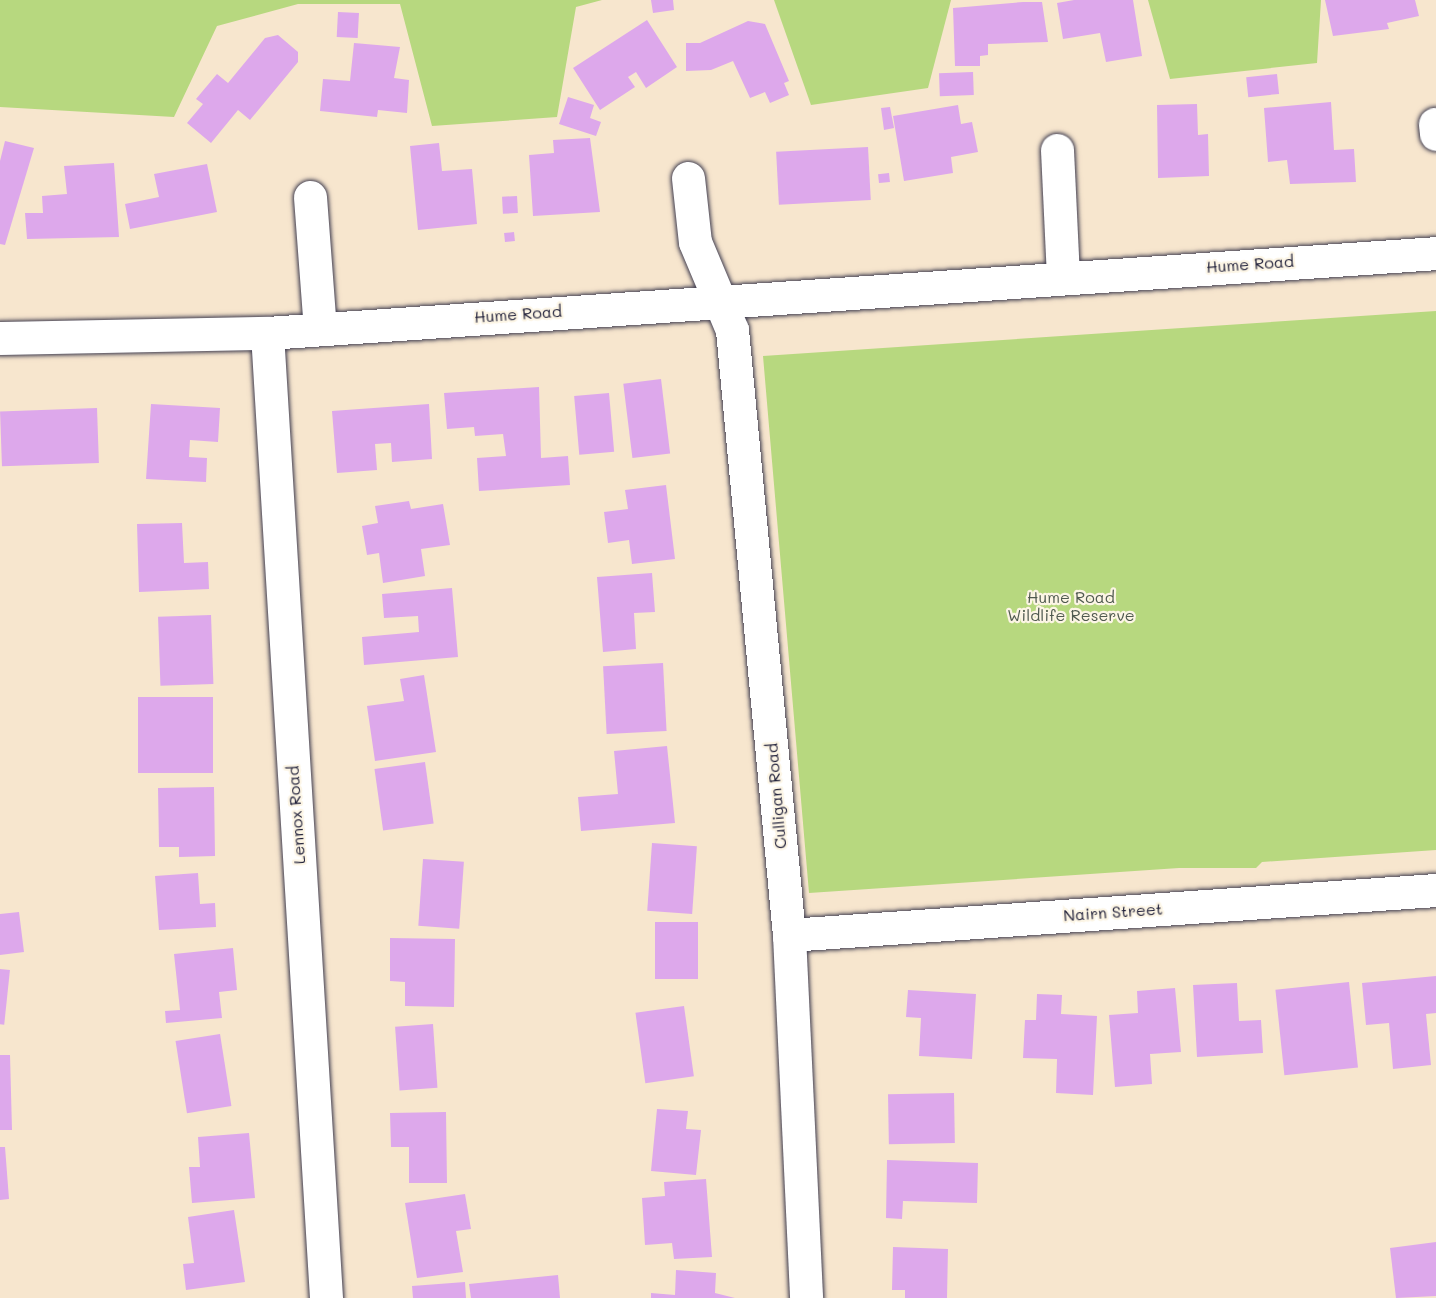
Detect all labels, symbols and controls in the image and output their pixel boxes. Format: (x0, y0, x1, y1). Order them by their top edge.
street label: Hume Road (1206, 251, 1294, 277)
street label: Hume Road (474, 301, 562, 327)
park label: Hume Road Wildlife Reserve (1007, 587, 1135, 625)
street label: Culligan Road (762, 742, 790, 850)
street label: Lennox Road (283, 765, 309, 865)
street label: Nairn Street (1063, 899, 1163, 925)

